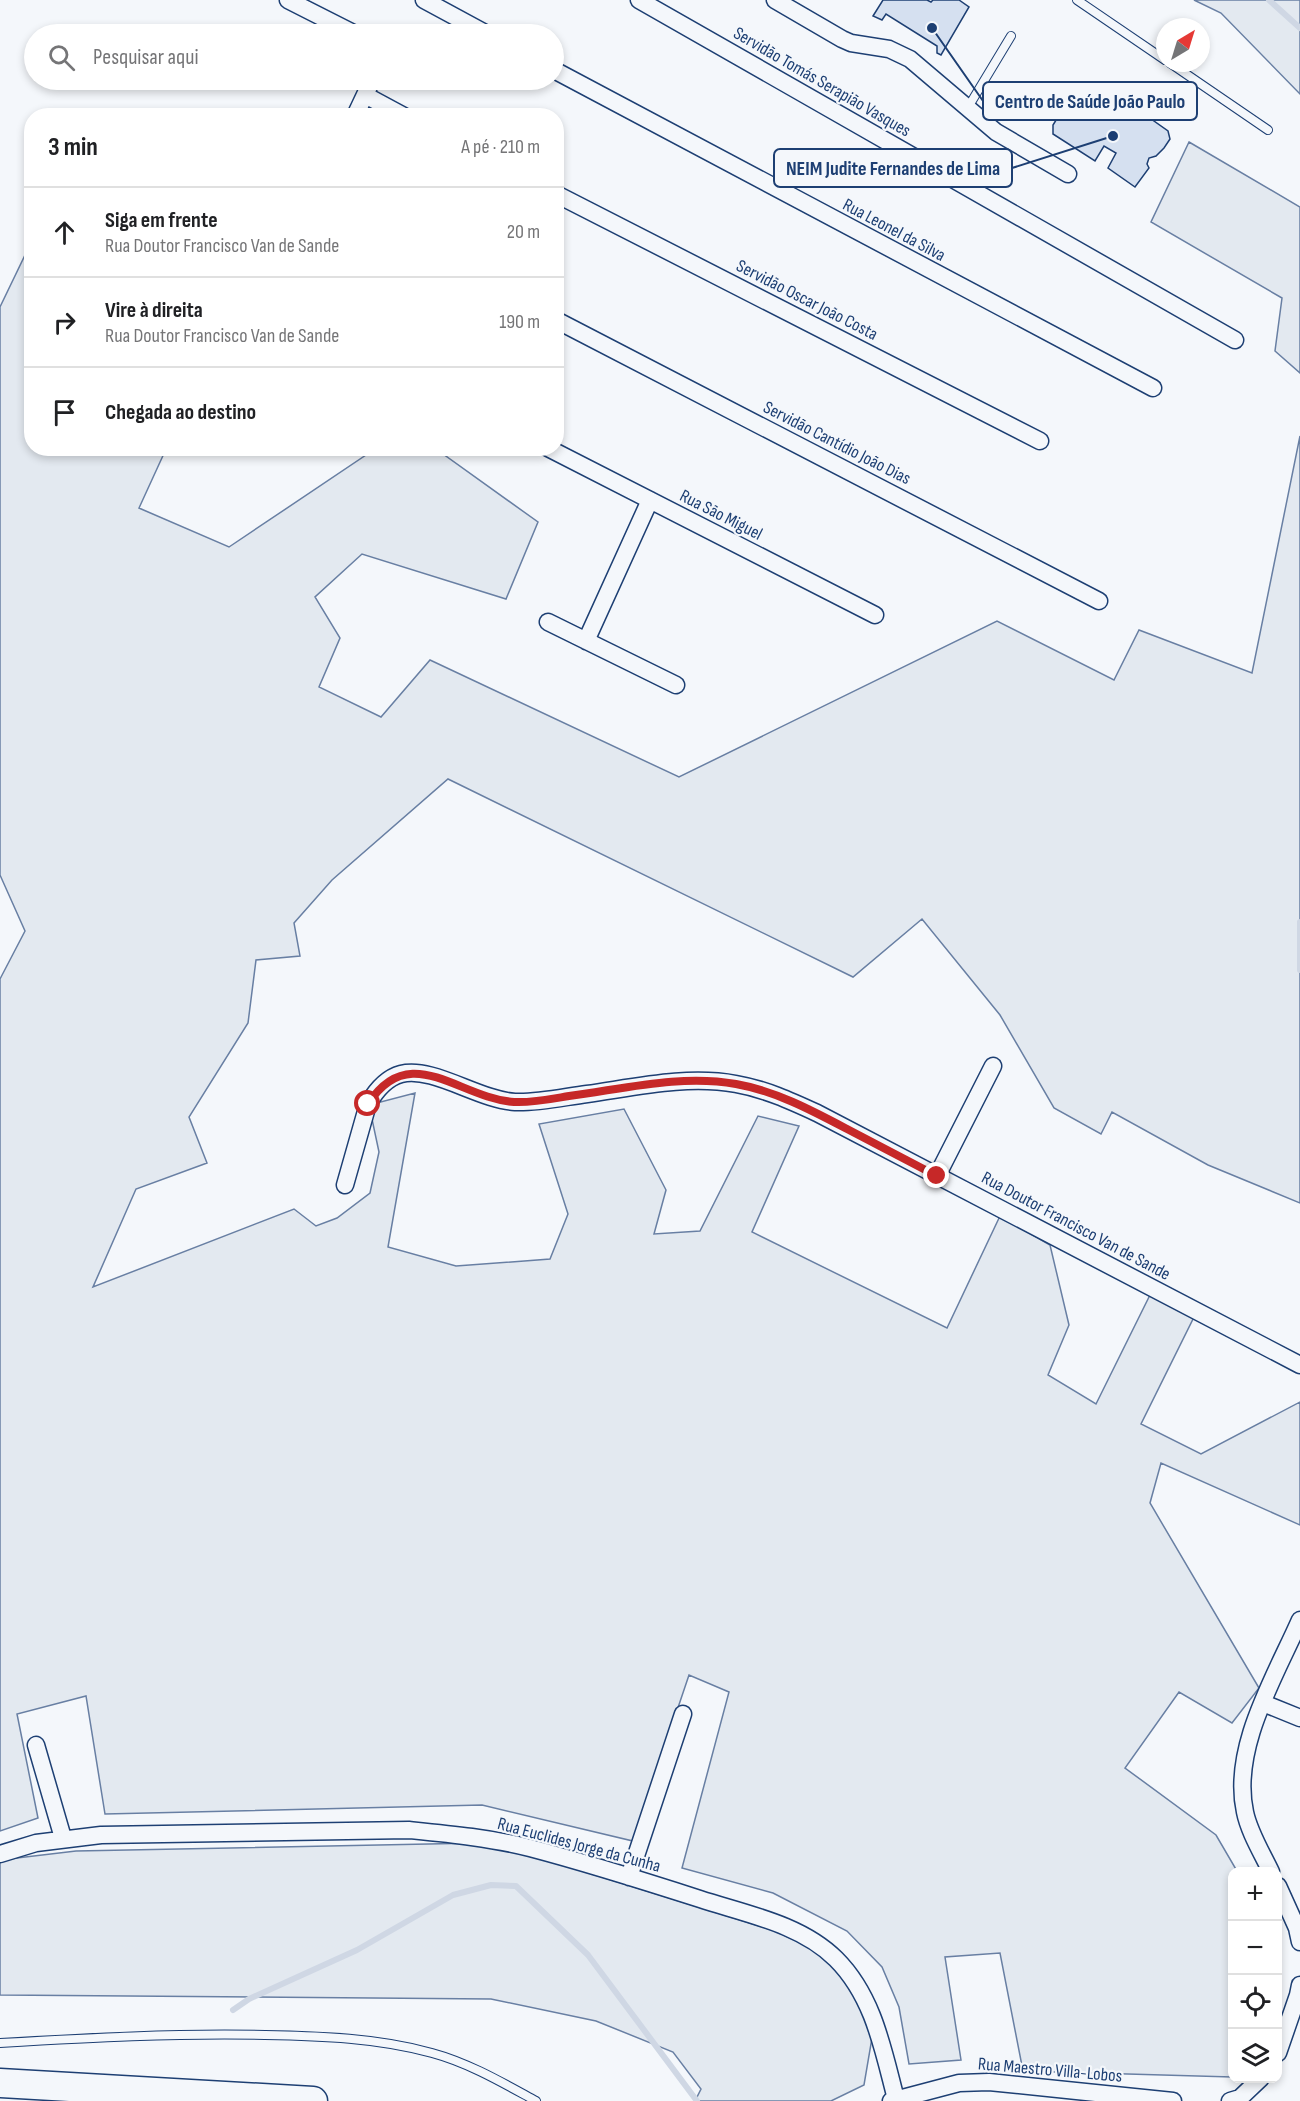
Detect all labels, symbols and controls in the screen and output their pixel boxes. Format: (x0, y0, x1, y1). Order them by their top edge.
north arrow (1156, 18, 1210, 72)
street label: Servidão Tomás Serapião Vasques (730, 23, 914, 141)
search box (24, 24, 564, 90)
icon: search (45, 41, 78, 74)
text: Pesquisar aqui (93, 44, 198, 71)
callout: Centro de Saúde João Paulo (983, 82, 1197, 120)
text: Centro de Saúde João Paulo (995, 90, 1185, 114)
text: 3 min (48, 132, 98, 163)
text: A pé · 210 m (461, 135, 540, 159)
callout: NEIM Judite Fernandes de Lima (774, 149, 1012, 187)
text: NEIM Judite Fernandes de Lima (786, 157, 1000, 181)
street label: Rua Leonel da Silva (839, 194, 949, 266)
text: Siga em frente (105, 207, 218, 234)
icon: ahead (48, 216, 81, 249)
text: 20 m (507, 220, 540, 244)
text: Rua Doutor Francisco Van de Sande (105, 234, 339, 258)
street label: Servidão Oscar João Costa (733, 255, 881, 345)
text: Vire à direita (105, 297, 203, 324)
icon: right (48, 306, 81, 339)
text: 190 m (499, 310, 540, 334)
text: Rua Doutor Francisco Van de Sande (105, 324, 339, 348)
icon: arrive (48, 396, 81, 429)
street label: Servidão Cantídio João Dias (760, 397, 914, 489)
text: Chegada ao destino (105, 399, 256, 426)
street label: Rua São Miguel (676, 485, 766, 545)
route start (354, 1090, 380, 1116)
route end (923, 1162, 949, 1188)
street label: Rua Doutor Francisco Van de Sande (978, 1167, 1174, 1285)
street label: Rua Euclides Jorge da Cunha (495, 1813, 663, 1877)
map controls (1228, 1867, 1282, 2083)
button: + (1228, 1867, 1282, 1921)
button: − (1228, 1921, 1282, 1975)
button: locate (1228, 1975, 1282, 2029)
button: layers (1228, 2029, 1282, 2083)
street label: Rua Maestro Villa-Lobos (977, 2053, 1123, 2087)

